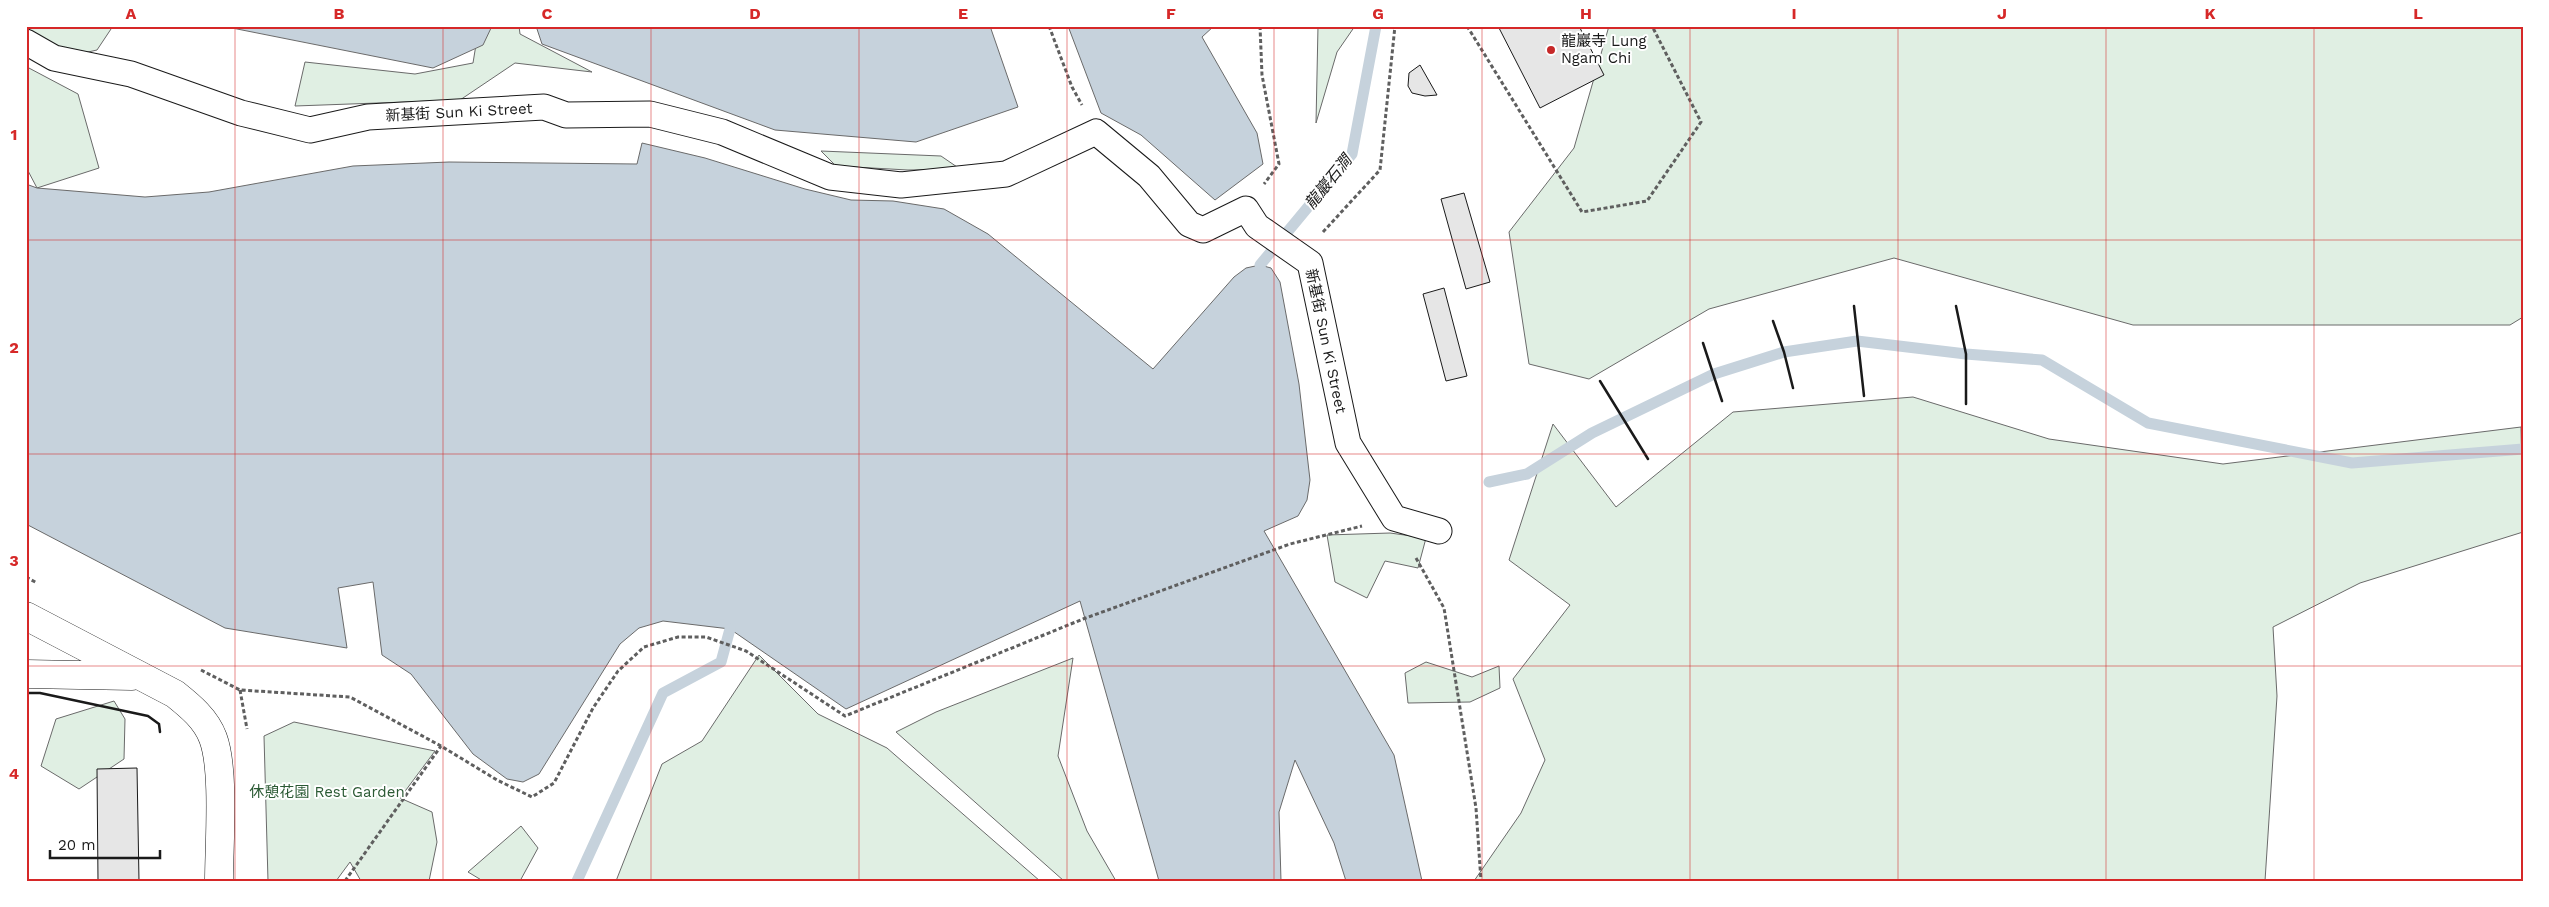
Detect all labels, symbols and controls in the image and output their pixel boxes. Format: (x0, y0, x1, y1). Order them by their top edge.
text: A (126, 4, 137, 23)
text: B (334, 4, 345, 23)
text: C (542, 4, 553, 23)
text: D (749, 4, 761, 23)
text: E (958, 4, 968, 23)
text: F (1166, 4, 1176, 23)
text: G (1372, 4, 1384, 23)
text: H (1580, 4, 1592, 23)
text: I (1791, 4, 1797, 23)
text: J (1997, 4, 2007, 23)
text: K (2204, 4, 2216, 23)
text: L (2413, 4, 2423, 23)
place label: 龍巖寺 Lung Ngam Chi (1561, 32, 1646, 67)
marker: 龍巖寺 Lung Ngam Chi (1545, 44, 1557, 56)
street label: 新基街 Sun Ki Street (385, 99, 534, 125)
text: 1 (11, 125, 17, 144)
water label: 龍巖石澗 (1300, 150, 1357, 213)
street label: 新基街 Sun Ki Street (1302, 267, 1350, 416)
text: 2 (9, 338, 19, 357)
text: 3 (9, 551, 19, 570)
text: 4 (9, 764, 19, 783)
park label: 休憩花園 Rest Garden (249, 783, 405, 801)
scale bar (50, 827, 160, 859)
text: 20 m (58, 836, 96, 854)

